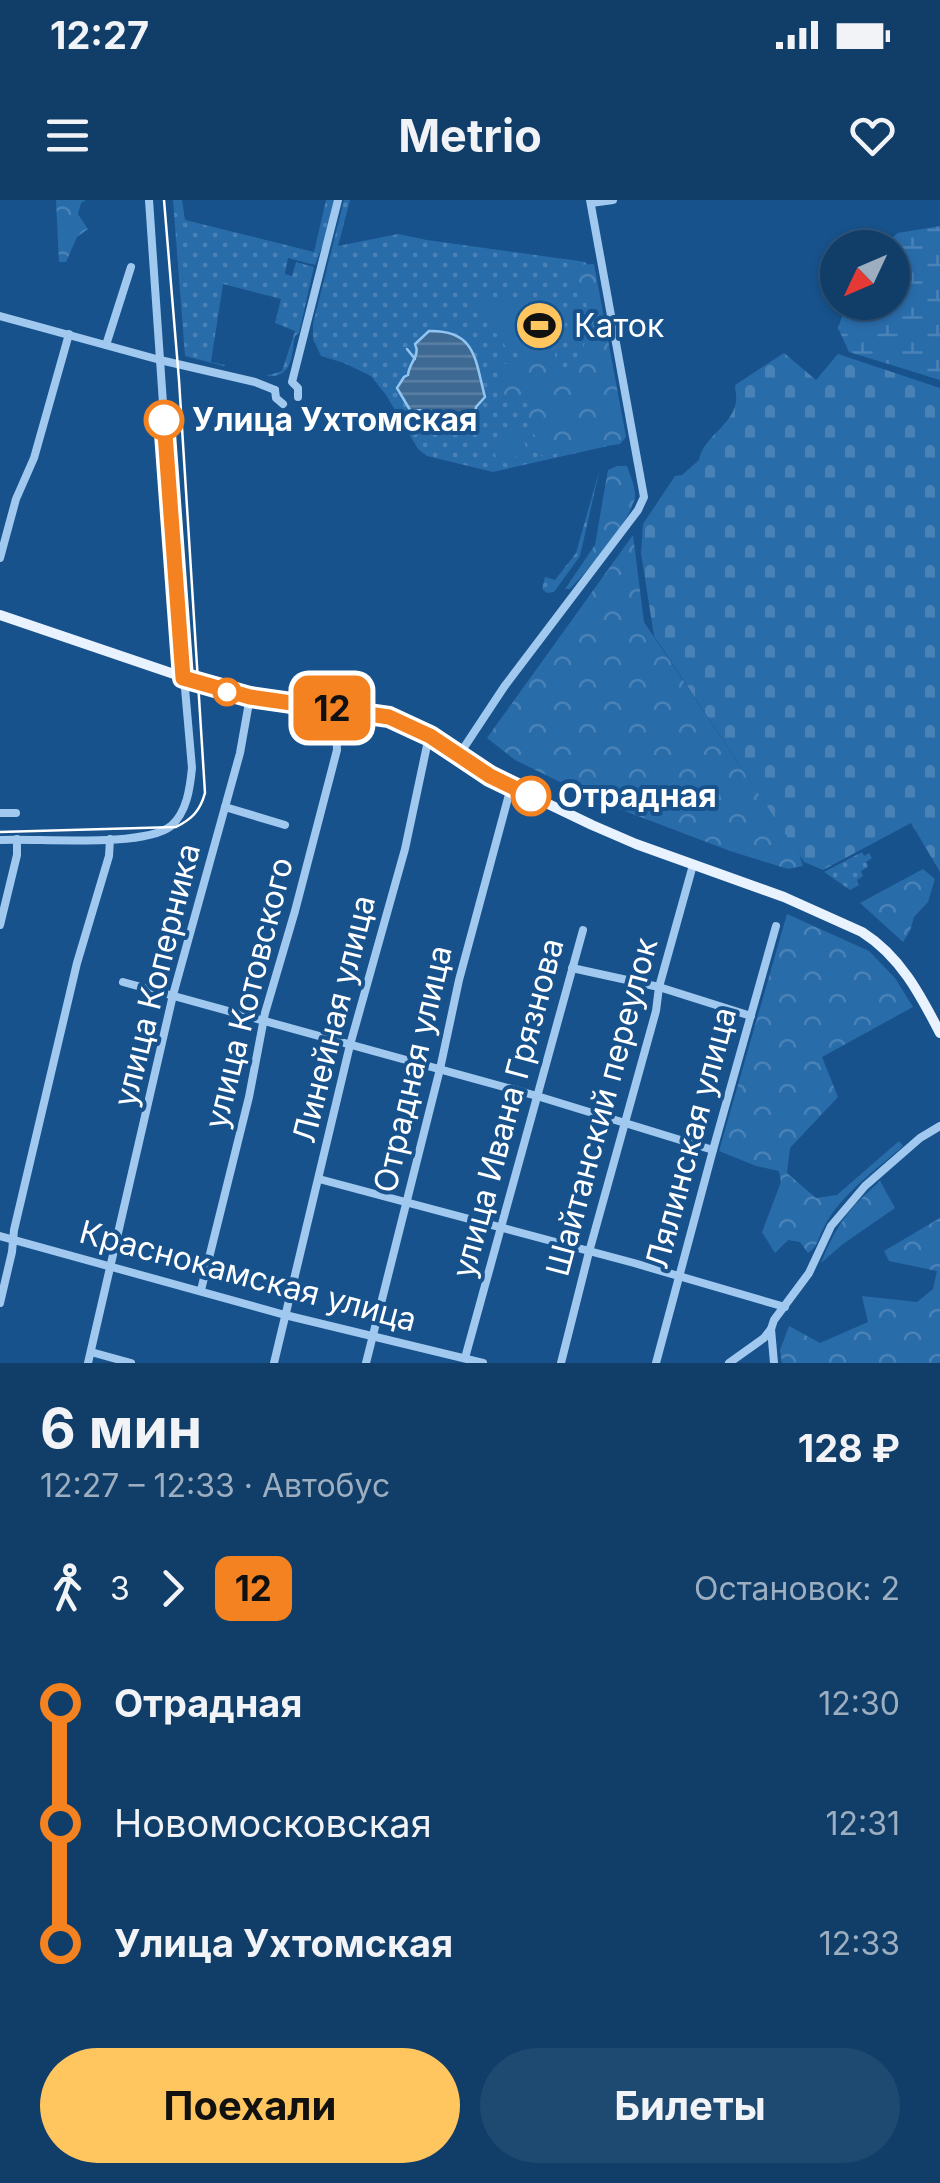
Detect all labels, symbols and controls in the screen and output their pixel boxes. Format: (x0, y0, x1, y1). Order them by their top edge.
text: 12:27 (50, 12, 149, 58)
icon: menu (40, 108, 95, 163)
text: Metrio (398, 108, 542, 163)
icon: heart (845, 108, 900, 163)
north arrow (820, 230, 910, 320)
map controls (820, 230, 910, 320)
sports icon: Каток (513, 300, 565, 352)
place label: Каток (574, 306, 664, 345)
place label: Улица Ухтомская (192, 400, 478, 439)
marker: Улица Ухтомская (145, 401, 183, 439)
line badge: 12 (287, 676, 377, 740)
unlabelled marker (214, 679, 240, 705)
text: 12 (313, 687, 351, 729)
place label: Отрадная (558, 776, 717, 815)
marker: Отрадная (512, 777, 550, 815)
street label: улица Коперника (105, 839, 208, 1110)
street label: улица Котовского (196, 853, 301, 1132)
street label: Линейная улица (284, 891, 383, 1147)
street label: улица Ивана Грязнова (443, 934, 572, 1282)
street label: Шайтанский переулок (538, 934, 665, 1280)
street label: Отрадная улица (365, 942, 460, 1196)
street label: Лялинская улица (637, 1003, 744, 1273)
street label: Краснокамская улица (76, 1212, 421, 1339)
text: 6 мин (40, 1395, 202, 1461)
text: 128 ₽ (798, 1425, 900, 1471)
text: 12:27 – 12:33 · Автобус (40, 1466, 390, 1505)
icon: walk (40, 1561, 95, 1616)
icon: forward (145, 1561, 200, 1616)
text: 12 (235, 1567, 272, 1609)
text: 3 (110, 1569, 130, 1608)
text: Остановок: 2 (694, 1569, 900, 1608)
text: Отрадная (114, 1680, 302, 1726)
text: 12:30 (818, 1684, 900, 1723)
text: Новомосковская (114, 1800, 432, 1846)
text: 12:31 (825, 1804, 900, 1843)
text: Улица Ухтомская (114, 1920, 453, 1966)
text: 12:33 (819, 1924, 900, 1963)
button: Поехали (40, 2048, 460, 2163)
button: Билеты (480, 2048, 900, 2163)

